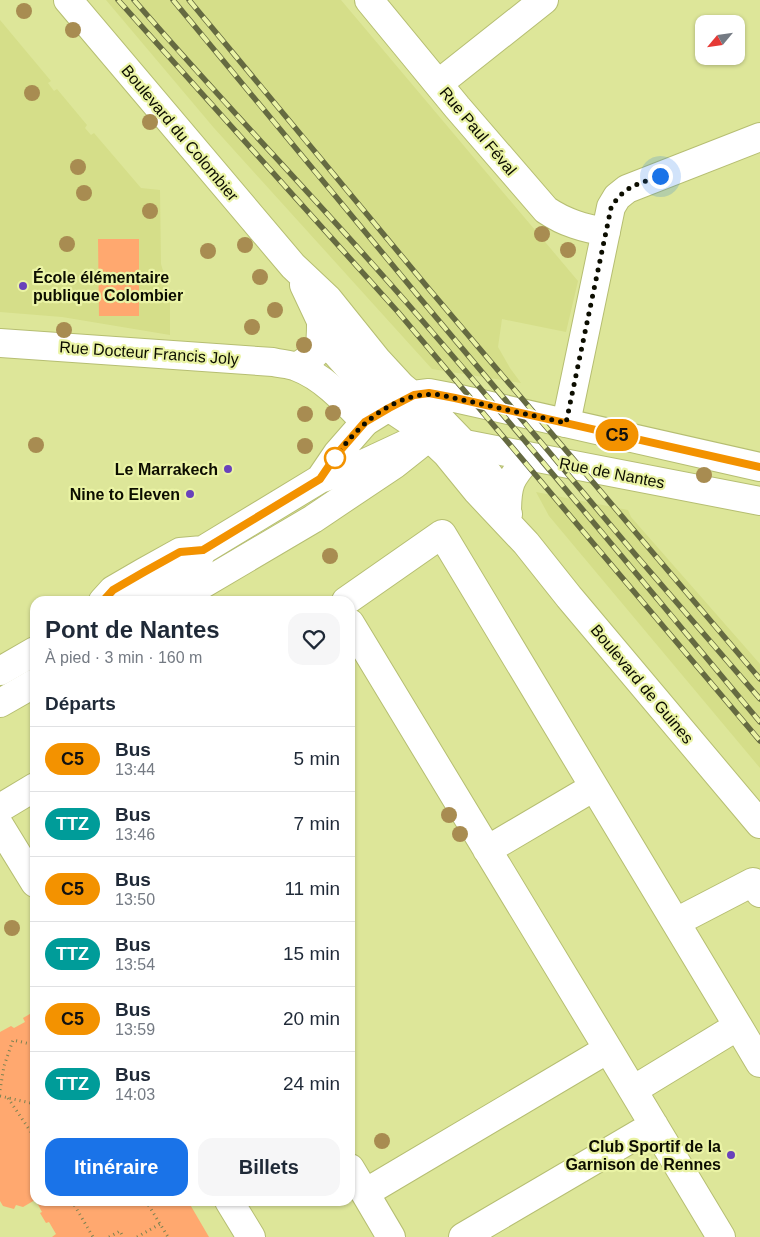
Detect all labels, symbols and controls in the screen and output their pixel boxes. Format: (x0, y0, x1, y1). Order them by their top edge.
north arrow (695, 15, 745, 65)
map controls (695, 15, 745, 65)
street label: Boulevard du Colombier (118, 62, 242, 205)
street label: Rue Paul Féval (436, 84, 520, 178)
your location (648, 164, 673, 189)
place label: École élémentaire publique Colombier (33, 268, 183, 304)
marker: École élémentaire publique Colombier (17, 280, 29, 292)
street label: Rue Docteur Francis Joly (59, 338, 239, 368)
line badge: C5 (594, 419, 640, 451)
text: C5 (605, 425, 629, 445)
unlabelled marker (324, 447, 346, 469)
street label: Rue de Nantes (558, 454, 666, 492)
place label: Le Marrakech (115, 461, 218, 478)
marker: Le Marrakech (222, 463, 234, 475)
place label: Nine to Eleven (70, 486, 180, 503)
marker: Nine to Eleven (184, 488, 196, 500)
button: heart (288, 613, 340, 665)
text: Pont de Nantes (45, 616, 220, 643)
street label: Boulevard de Guines (587, 621, 697, 747)
text: À pied · 3 min · 160 m (45, 649, 202, 666)
text: Départs (45, 693, 116, 714)
text: Bus (115, 739, 151, 760)
text: 5 min (294, 748, 340, 769)
text: C5 (61, 749, 84, 769)
text: 13:44 (115, 761, 155, 778)
text: Bus (115, 804, 151, 825)
text: 7 min (294, 813, 340, 834)
text: TTZ (56, 814, 89, 834)
text: 13:46 (115, 826, 155, 843)
text: Bus (115, 869, 151, 890)
text: 11 min (284, 878, 340, 899)
text: C5 (61, 879, 84, 899)
text: 13:50 (115, 891, 155, 908)
text: Bus (115, 934, 151, 955)
text: 15 min (283, 943, 340, 964)
text: TTZ (56, 944, 89, 964)
text: 13:54 (115, 956, 155, 973)
text: Bus (115, 999, 151, 1020)
text: 20 min (283, 1008, 340, 1029)
text: C5 (61, 1009, 84, 1029)
text: 13:59 (115, 1021, 155, 1038)
text: Bus (115, 1064, 151, 1085)
text: 24 min (283, 1073, 340, 1094)
text: TTZ (56, 1074, 89, 1094)
text: 14:03 (115, 1086, 155, 1103)
button: Itinéraire (45, 1138, 188, 1196)
button: Billets (198, 1138, 340, 1196)
place label: Club Sportif de la Garnison de Rennes (565, 1138, 721, 1173)
marker: Club Sportif de la Garnison de Rennes (725, 1149, 737, 1161)

